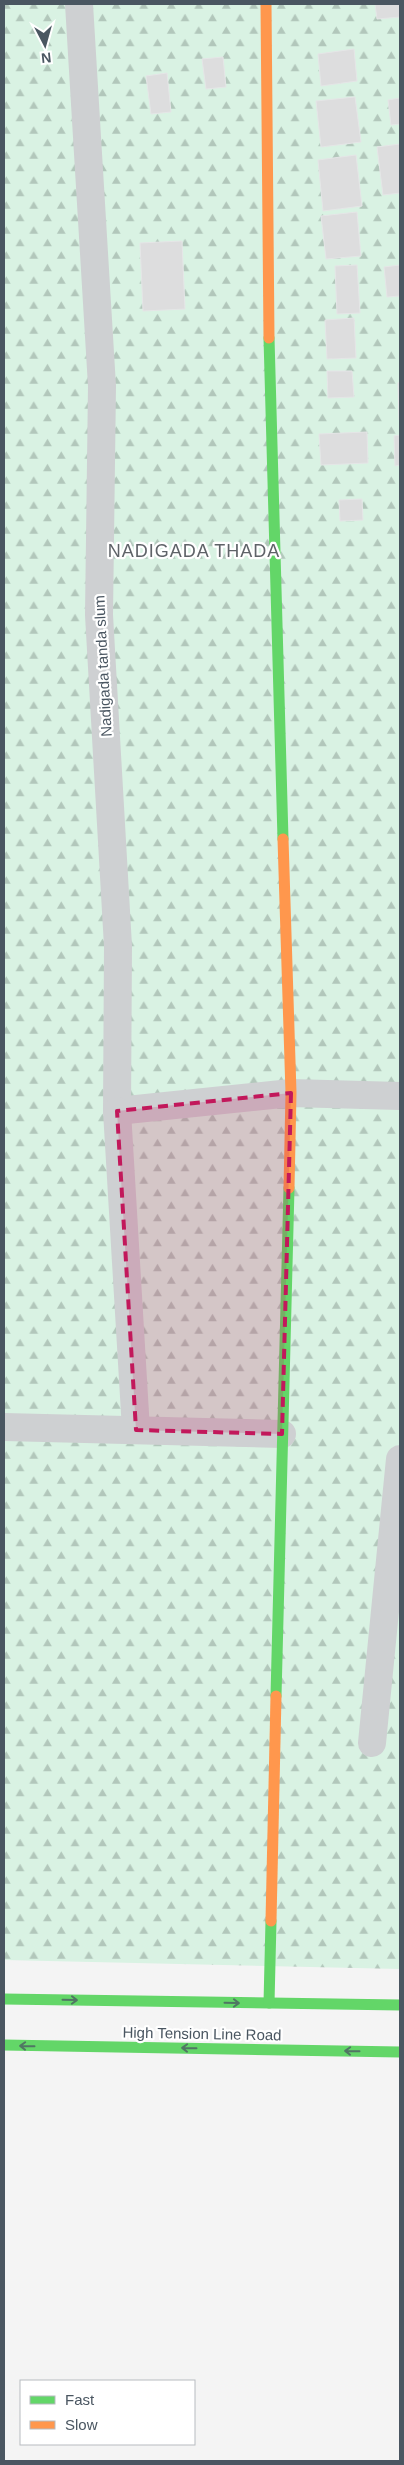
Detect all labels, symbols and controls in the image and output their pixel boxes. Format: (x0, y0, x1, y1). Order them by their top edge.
north arrow (20, 20, 70, 70)
text: N (40, 49, 52, 66)
district label: NADIGADA THADA (108, 541, 280, 561)
street label: Nadigada tanda slum (90, 595, 115, 737)
one-way arrow (62, 1996, 78, 2005)
one-way arrow (224, 1998, 240, 2008)
street label: High Tension Line Road (122, 2024, 282, 2043)
one-way arrow (19, 2041, 35, 2051)
one-way arrow (181, 2044, 197, 2053)
one-way arrow (344, 2046, 360, 2056)
legend (20, 2380, 195, 2445)
text: Fast (65, 2391, 95, 2408)
text: Slow (65, 2416, 98, 2433)

